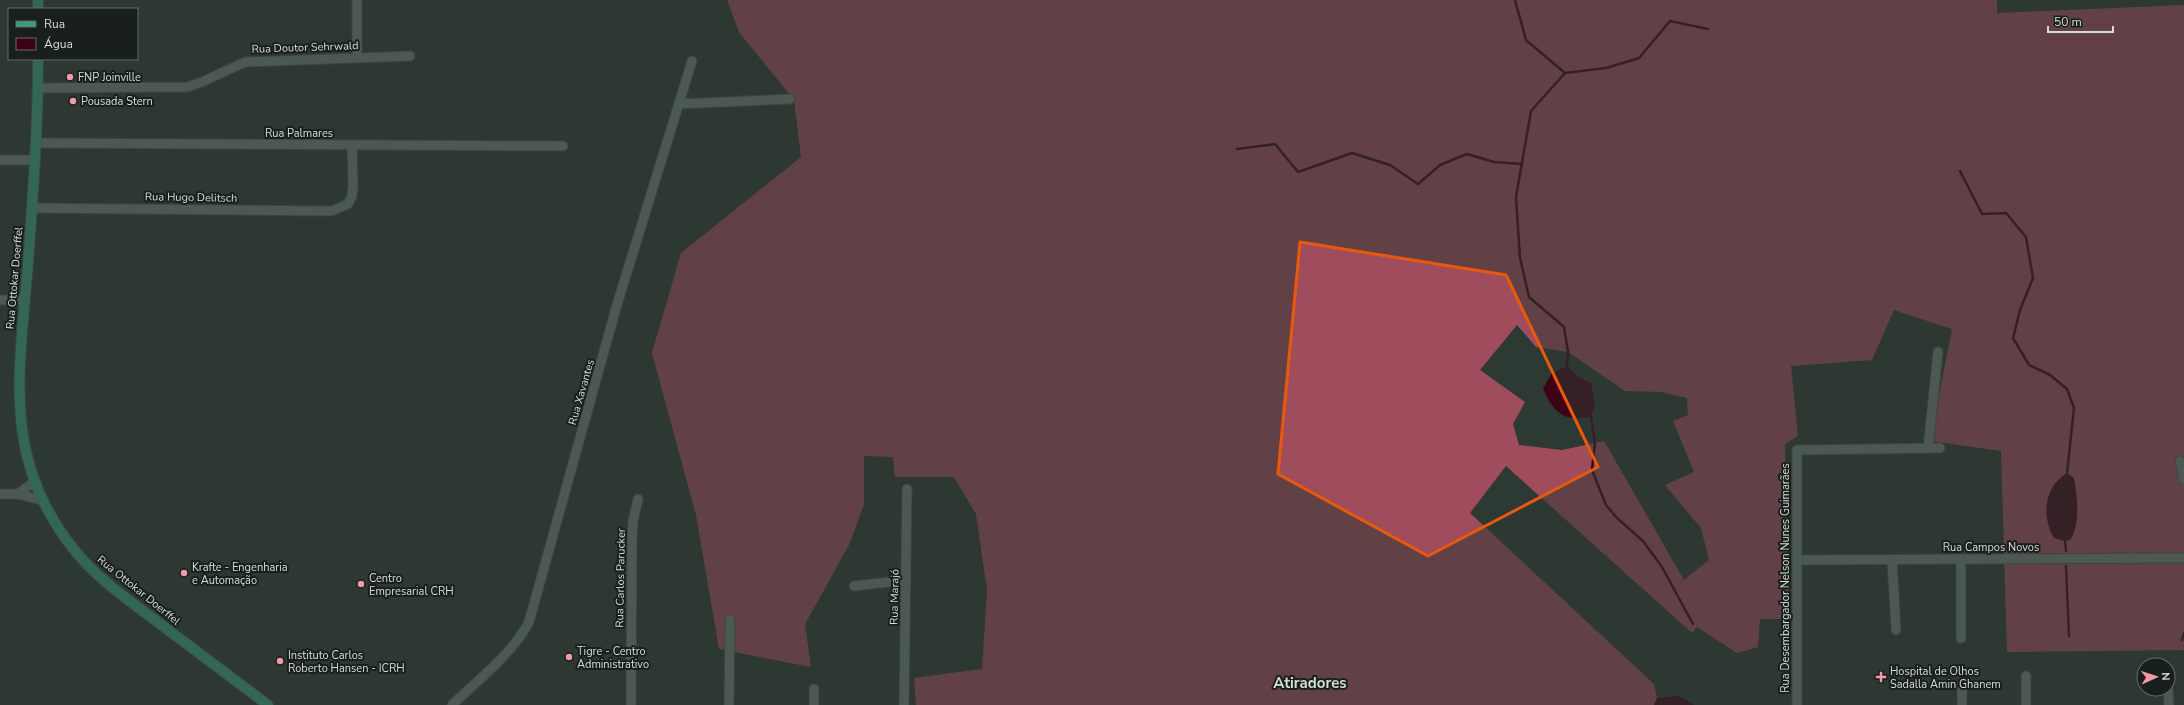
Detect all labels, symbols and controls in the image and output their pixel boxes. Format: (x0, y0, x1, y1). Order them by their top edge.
legend (8, 8, 138, 60)
scale bar (2048, 8, 2113, 34)
text: 50 m (2054, 14, 2082, 30)
text: Rua (44, 16, 65, 32)
text: Água (44, 36, 73, 52)
street label: Rua Doutor Sehrwald (251, 38, 359, 57)
place label: FNP Joinville (78, 70, 141, 85)
marker: FNP Joinville (65, 72, 75, 82)
place label: Pousada Stern (81, 94, 153, 109)
marker: Pousada Stern (68, 96, 78, 106)
street label: Rua Palmares (265, 126, 333, 141)
street label: Rua Hugo Delitsch (145, 189, 237, 206)
street label: Rua Ottokar Doerffel (3, 225, 27, 330)
street label: Rua Xavantes (565, 358, 598, 427)
street label: Rua Desembargador Nelson Nunes Guimarães (1778, 463, 1793, 693)
street label: Rua Carlos Parucker (612, 528, 629, 628)
street label: Rua Campos Novos (1943, 540, 2039, 555)
street label: Rua Ottokar Doerffel (94, 552, 184, 629)
place label: Krafte - Engenharia e Automação (192, 560, 288, 588)
marker: Krafte - Engenharia e Automação (179, 568, 189, 578)
street label: Rua Marajó (887, 569, 902, 625)
place label: Centro Empresarial CRH (369, 571, 454, 599)
marker: Centro Empresarial CRH (356, 579, 366, 589)
place label: Tigre - Centro Administrativo (577, 644, 649, 672)
place label: Instituto Carlos Roberto Hansen - ICRH (288, 648, 405, 676)
marker: Tigre - Centro Administrativo (564, 652, 574, 662)
marker: Instituto Carlos Roberto Hansen - ICRH (275, 656, 285, 666)
north arrow (2136, 657, 2176, 697)
place label: Hospital de Olhos Sadalla Amin Ghanem (1890, 664, 2001, 692)
marker: Hospital de Olhos Sadalla Amin Ghanem (1875, 671, 1887, 683)
text: N (2158, 672, 2173, 681)
district label: Atiradores (1273, 673, 1347, 693)

